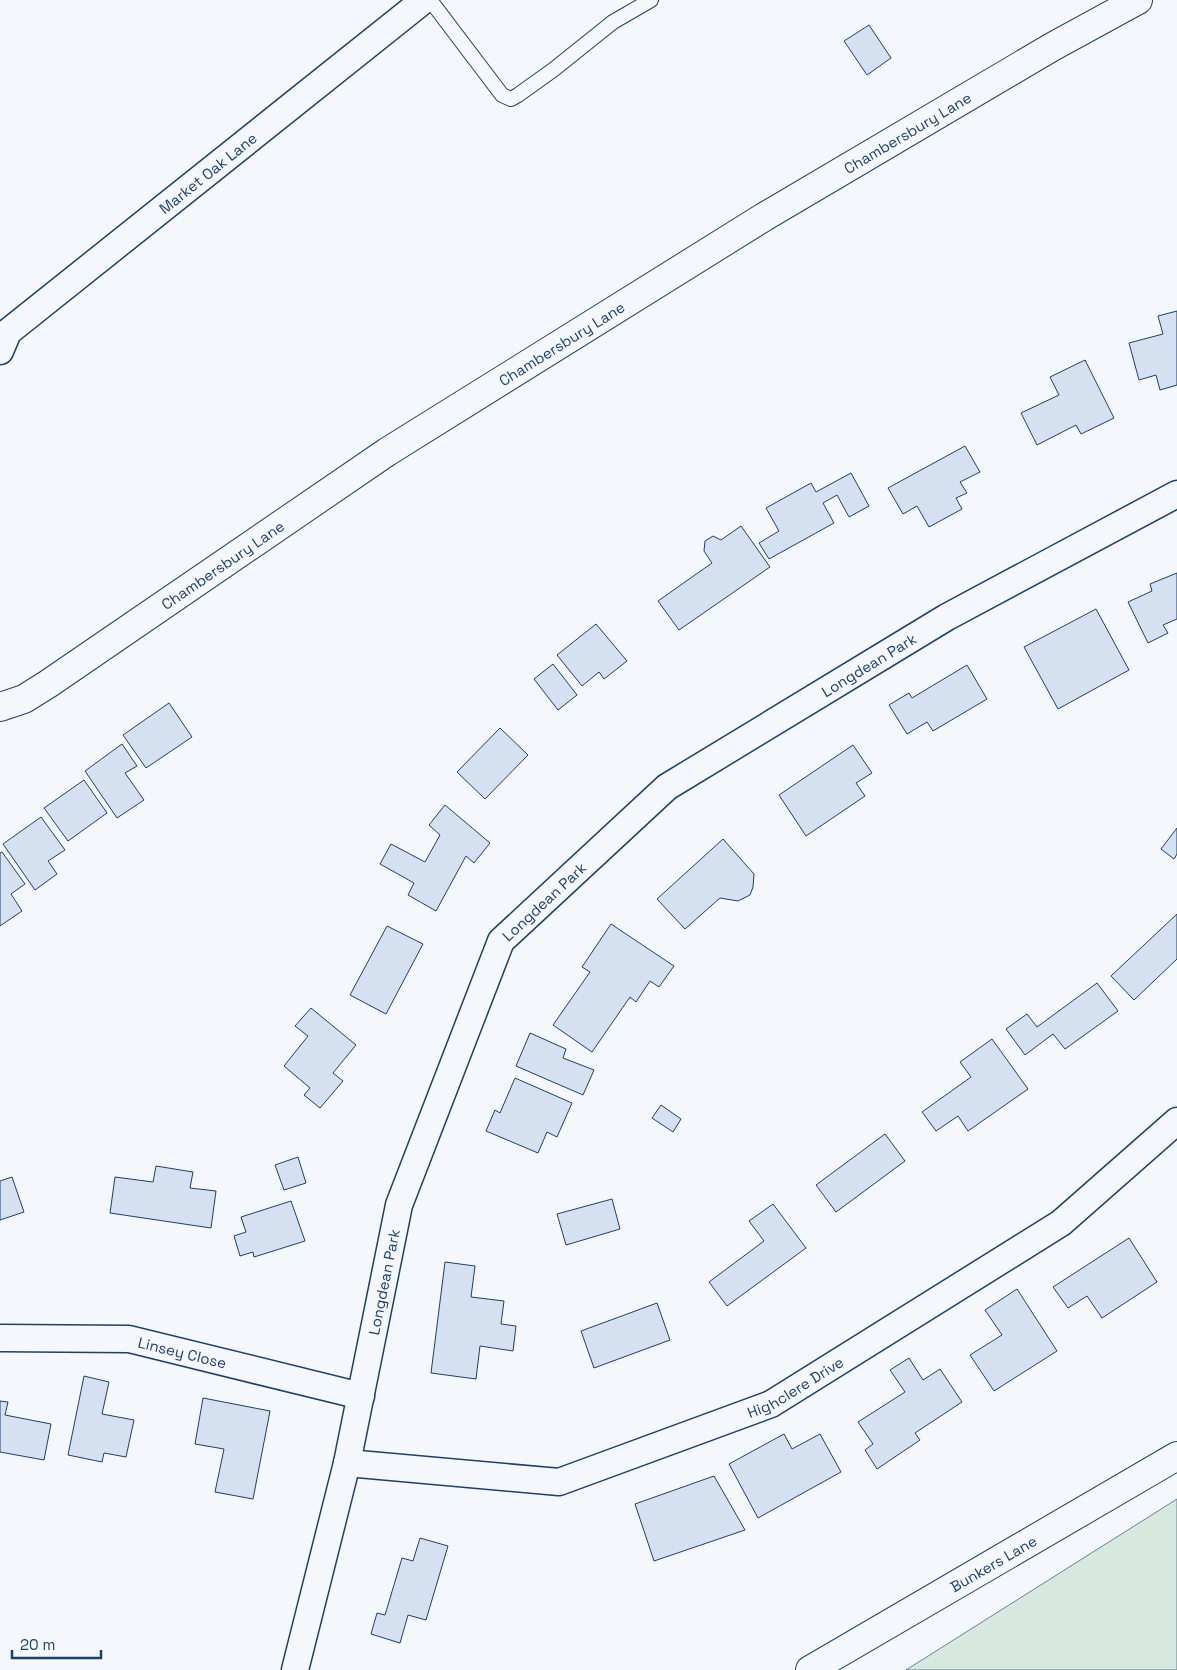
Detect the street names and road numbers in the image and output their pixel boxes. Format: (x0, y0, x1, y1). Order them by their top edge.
street label: Chambersbury Lane (840, 87, 975, 177)
street label: Market Oak Lane (155, 128, 260, 218)
street label: Chambersbury Lane (495, 297, 628, 390)
street label: Chambersbury Lane (157, 516, 288, 613)
street label: Longdean Park (818, 628, 920, 701)
street label: Longdean Park (498, 858, 590, 945)
street label: Longdean Park (364, 1227, 403, 1337)
street label: Linsey Close (136, 1332, 229, 1372)
street label: Highclere Drive (744, 1352, 847, 1421)
street label: Bunkers Lane (946, 1530, 1040, 1596)

